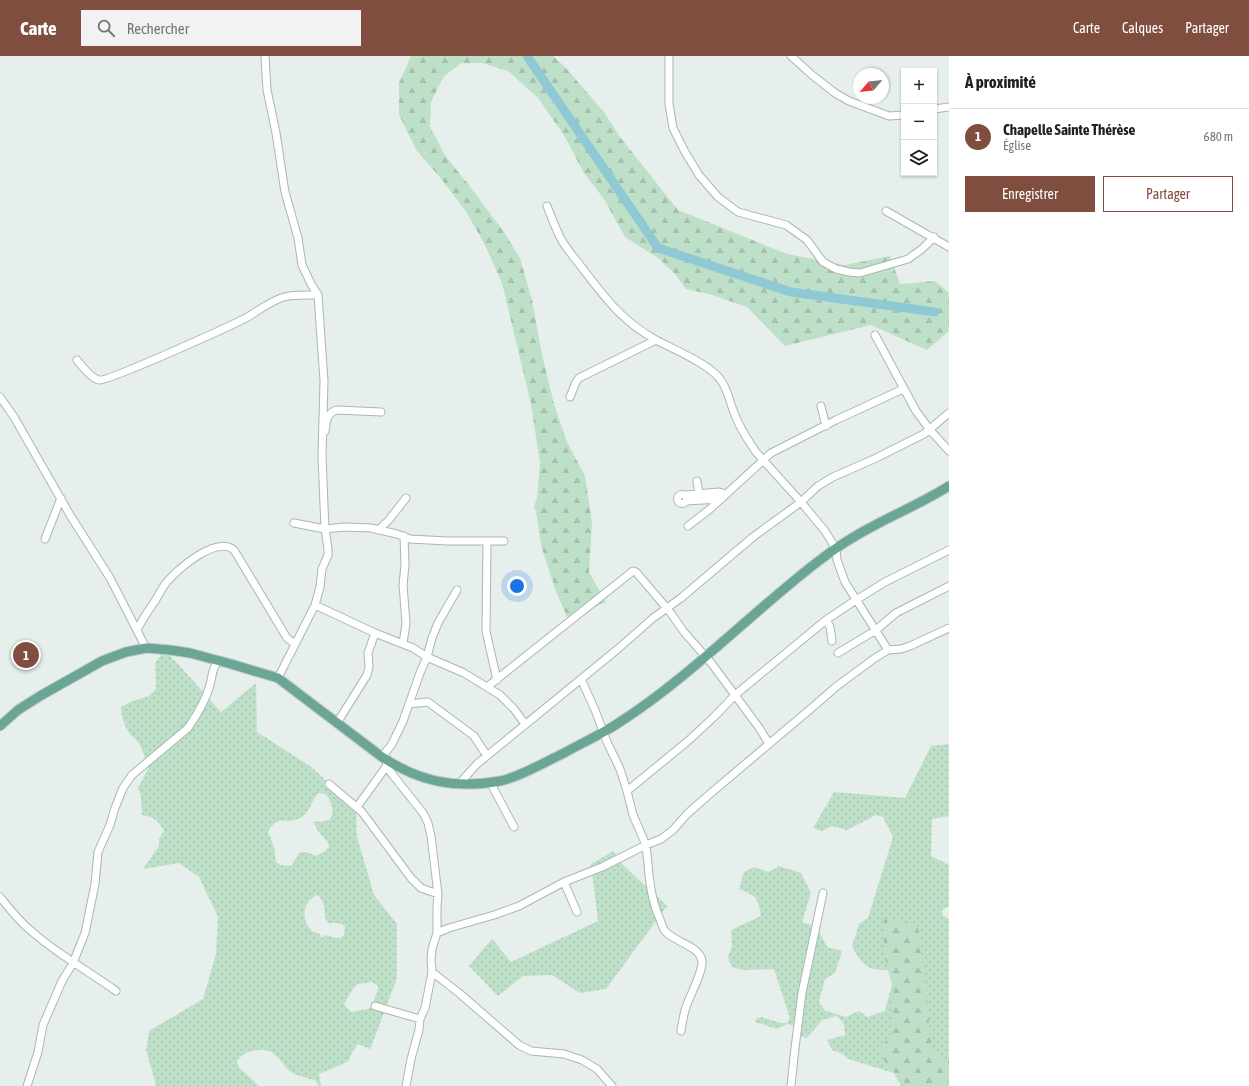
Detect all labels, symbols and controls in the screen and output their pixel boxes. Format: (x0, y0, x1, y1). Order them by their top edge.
search box (81, 10, 361, 46)
text: Carte (20, 17, 57, 39)
icon: search (95, 17, 117, 39)
text: Rechercher (127, 20, 189, 37)
text: Carte (1073, 20, 1100, 36)
text: Calques (1122, 20, 1163, 36)
text: Partager (1185, 20, 1229, 36)
north arrow (853, 68, 889, 104)
map controls (901, 68, 937, 176)
button: + (901, 68, 937, 104)
text: À proximité (965, 72, 1036, 92)
button: − (901, 104, 937, 140)
text: Chapelle Sainte Thérèse (1003, 121, 1135, 138)
text: 1 (975, 129, 981, 144)
text: 680 m (1204, 129, 1233, 144)
text: Église (1003, 138, 1031, 153)
button: layers (901, 140, 937, 176)
button: Enregistrer (965, 176, 1095, 212)
button: Partager (1103, 176, 1233, 212)
your location (507, 576, 527, 596)
pin: 1 (13, 640, 39, 670)

